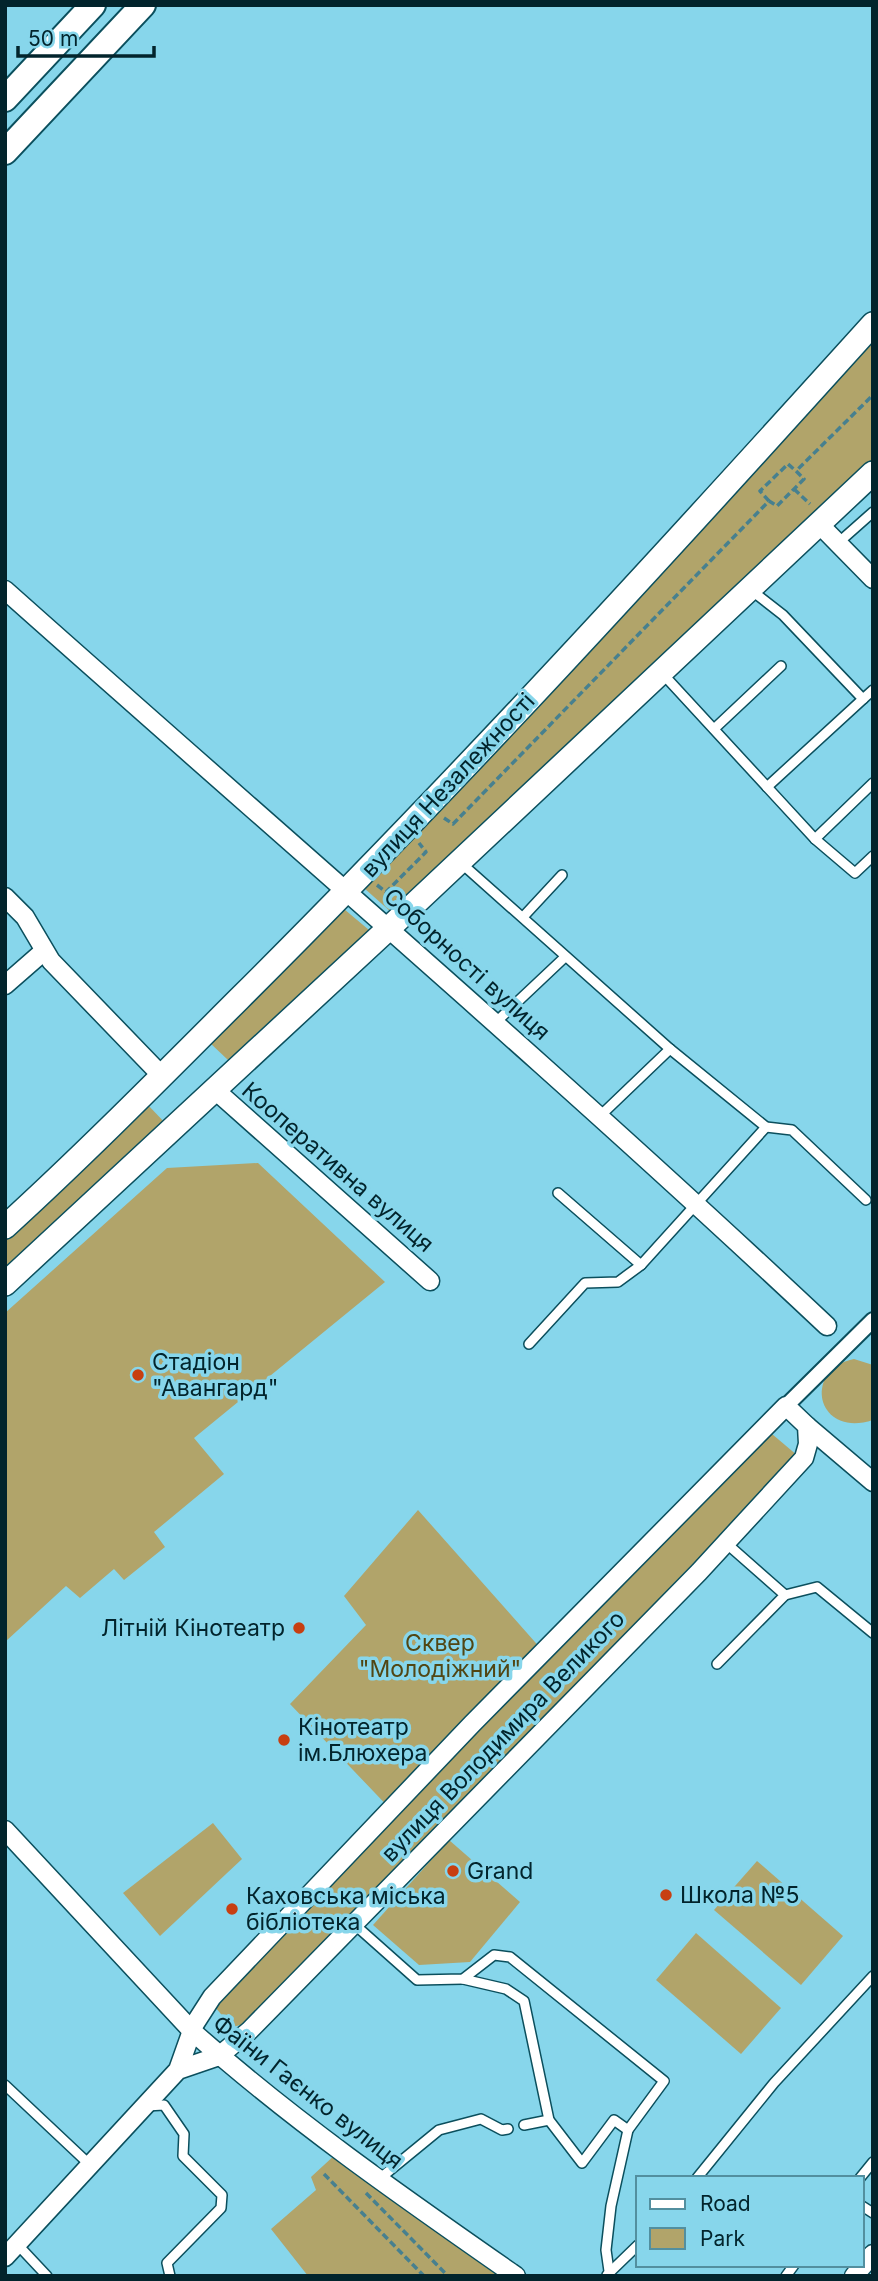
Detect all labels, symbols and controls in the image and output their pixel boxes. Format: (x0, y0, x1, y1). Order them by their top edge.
scale bar (18, 14, 154, 58)
text: 50 m (28, 26, 78, 51)
street label: вулиця Незалежності (355, 687, 541, 883)
street label: Соборності вулиця (378, 882, 556, 1046)
street label: Кооперативна вулиця (236, 1076, 440, 1258)
place label: Стадіон "Авангард" (152, 1348, 278, 1402)
marker: Стадіон "Авангард" (130, 1367, 146, 1383)
street label: вулиця Володимира Великого (376, 1605, 630, 1867)
place label: Літній Кінотеатр (101, 1614, 285, 1642)
marker: Літній Кінотеатр (291, 1620, 307, 1636)
park label: Сквер "Молодіжний" (359, 1629, 521, 1683)
place label: Кінотеатр ім.Блюхера (298, 1713, 428, 1767)
marker: Кінотеатр ім.Блюхера (276, 1732, 292, 1748)
place label: Grand (467, 1857, 533, 1885)
marker: Grand (445, 1863, 461, 1879)
place label: Школа №5 (680, 1881, 799, 1909)
place label: Каховська міська бібліотека (246, 1882, 446, 1936)
marker: Школа №5 (658, 1887, 674, 1903)
marker: Каховська міська бібліотека (224, 1901, 240, 1917)
street label: Фаїни Гаєнко вулиця (207, 2009, 409, 2175)
legend (636, 2176, 864, 2267)
text: Road (700, 2191, 751, 2216)
text: Park (700, 2226, 745, 2251)

